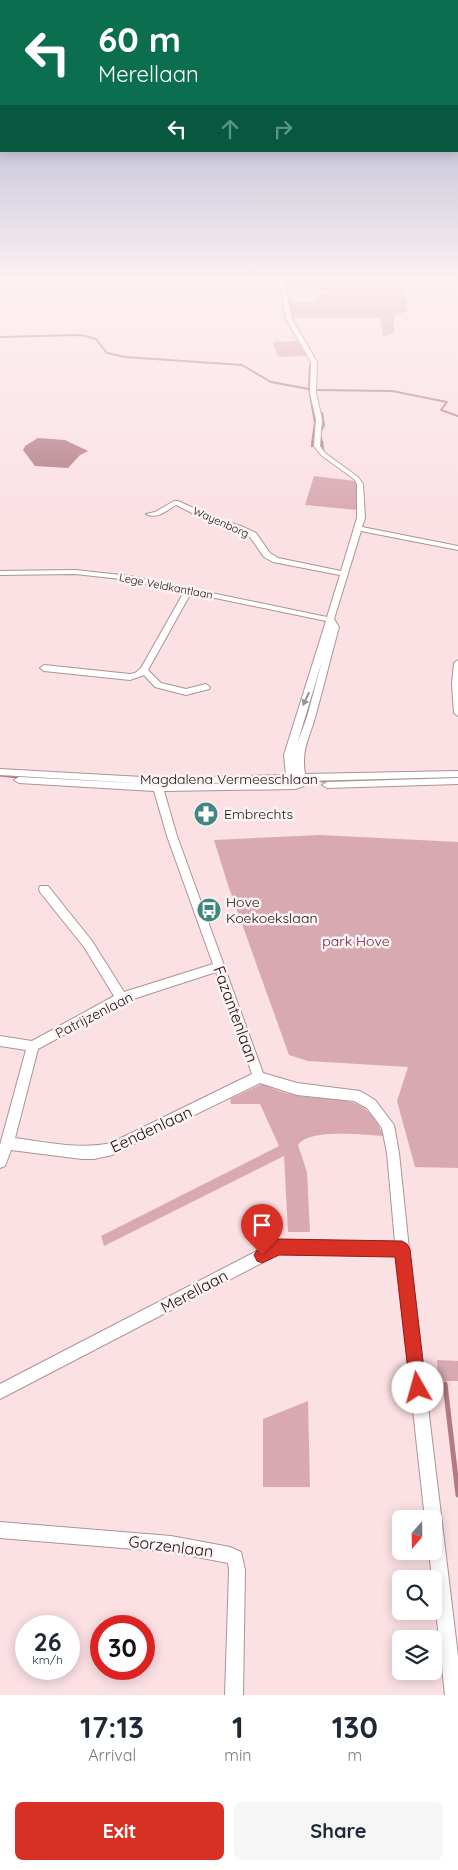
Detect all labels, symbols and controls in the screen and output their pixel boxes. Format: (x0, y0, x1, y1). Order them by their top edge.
text: 60 m (98, 17, 181, 61)
icon: left (15, 20, 80, 85)
text: Merellaan (98, 60, 199, 88)
icon: left (163, 115, 191, 143)
icon: ahead (216, 115, 244, 143)
icon: right (269, 115, 297, 143)
street label: Wayenborg (191, 503, 251, 541)
street label: Lege Veldkantlaan (118, 570, 214, 602)
one-way arrow (302, 692, 310, 707)
street label: Magdalena Vermeeschlaan (140, 770, 318, 788)
pharmacy icon: Embrechts (193, 801, 219, 827)
place label: Embrechts (224, 805, 293, 823)
place label: Hove Koekoekslaan (226, 893, 317, 927)
bus stop icon: Hove Koekoekslaan (196, 897, 222, 923)
park label: park Hove (322, 932, 390, 950)
street label: Fazantenlaan (209, 963, 263, 1065)
street label: Patrijzenlaan (52, 988, 136, 1042)
street label: Eendenlaan (107, 1101, 195, 1157)
pin (241, 1204, 283, 1255)
icon: arrive (248, 1211, 276, 1239)
street label: Merellaan (157, 1265, 231, 1317)
position arrow (391, 1361, 443, 1413)
north arrow (392, 1510, 442, 1560)
map controls (392, 1510, 442, 1680)
street label: Gorzenlaan (127, 1531, 215, 1561)
button: search (392, 1570, 442, 1620)
speed limit sign: 30 (90, 1615, 155, 1680)
text: 26 (33, 1626, 62, 1657)
button: layers (392, 1630, 442, 1680)
text: km/h (32, 1652, 63, 1667)
text: 17:13 (80, 1708, 144, 1746)
text: 1 (232, 1708, 244, 1746)
text: 130 (332, 1708, 378, 1746)
text: Arrival (88, 1745, 136, 1765)
text: min (224, 1745, 252, 1765)
text: m (347, 1745, 362, 1765)
button: Exit (15, 1802, 224, 1860)
button: Share (234, 1802, 443, 1860)

